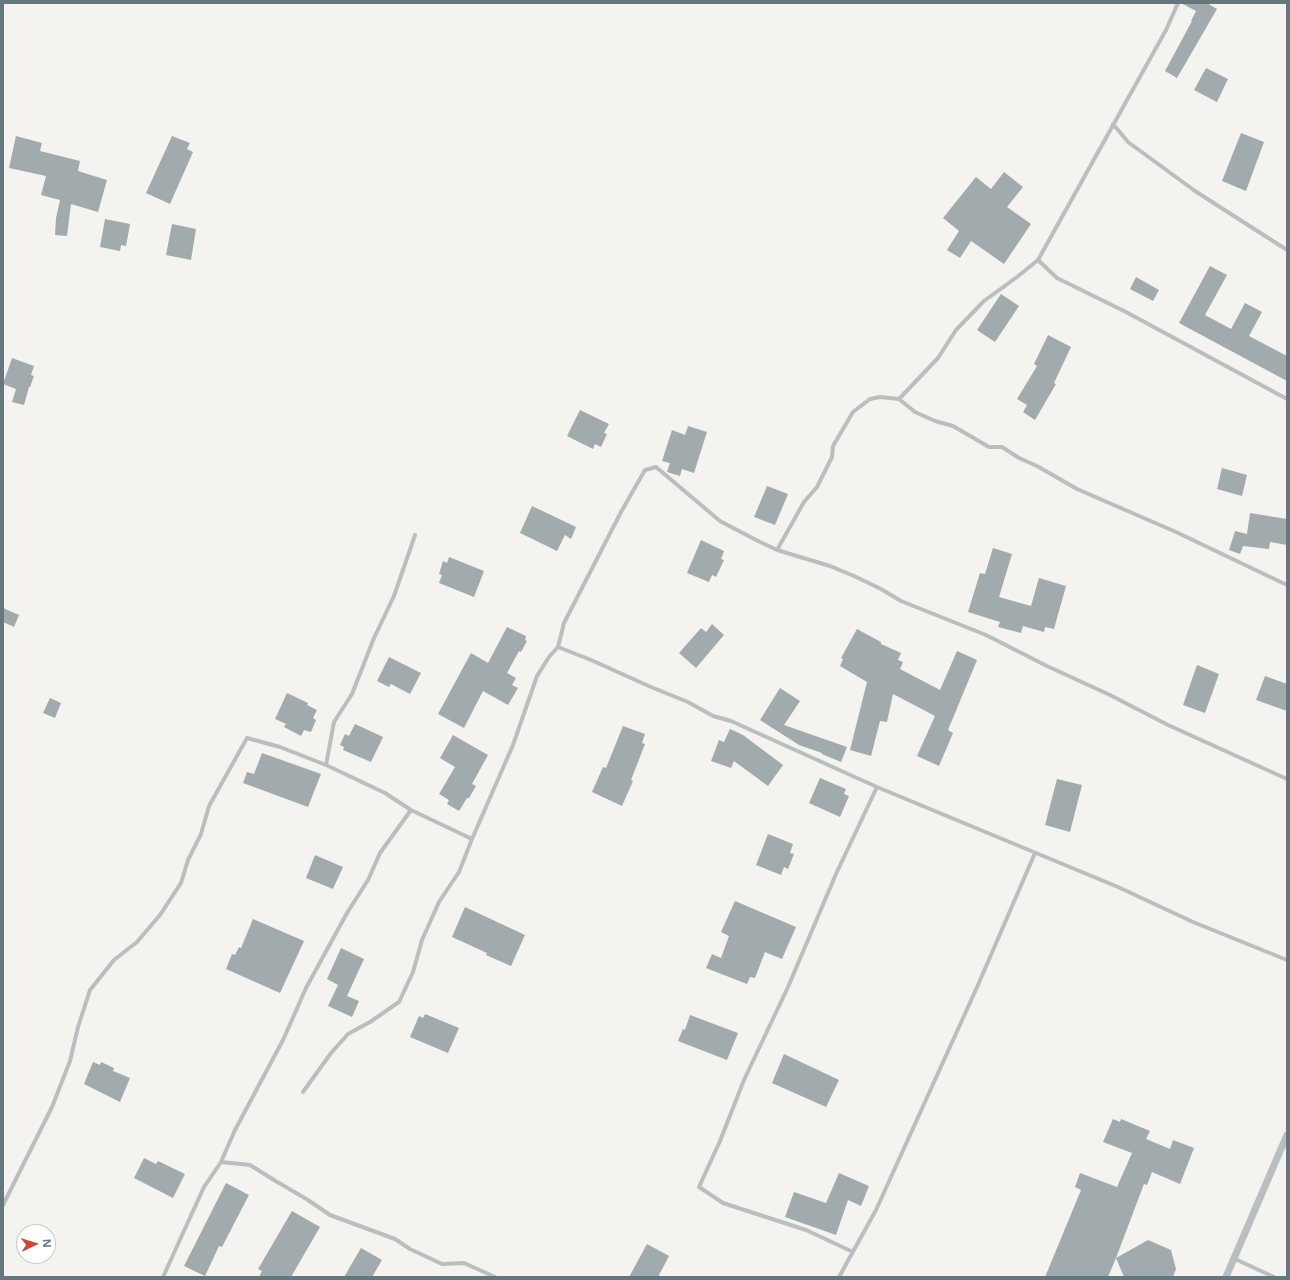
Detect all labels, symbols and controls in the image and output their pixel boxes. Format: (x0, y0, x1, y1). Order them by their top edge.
north arrow (16, 1224, 56, 1264)
text: N (40, 1238, 55, 1248)

